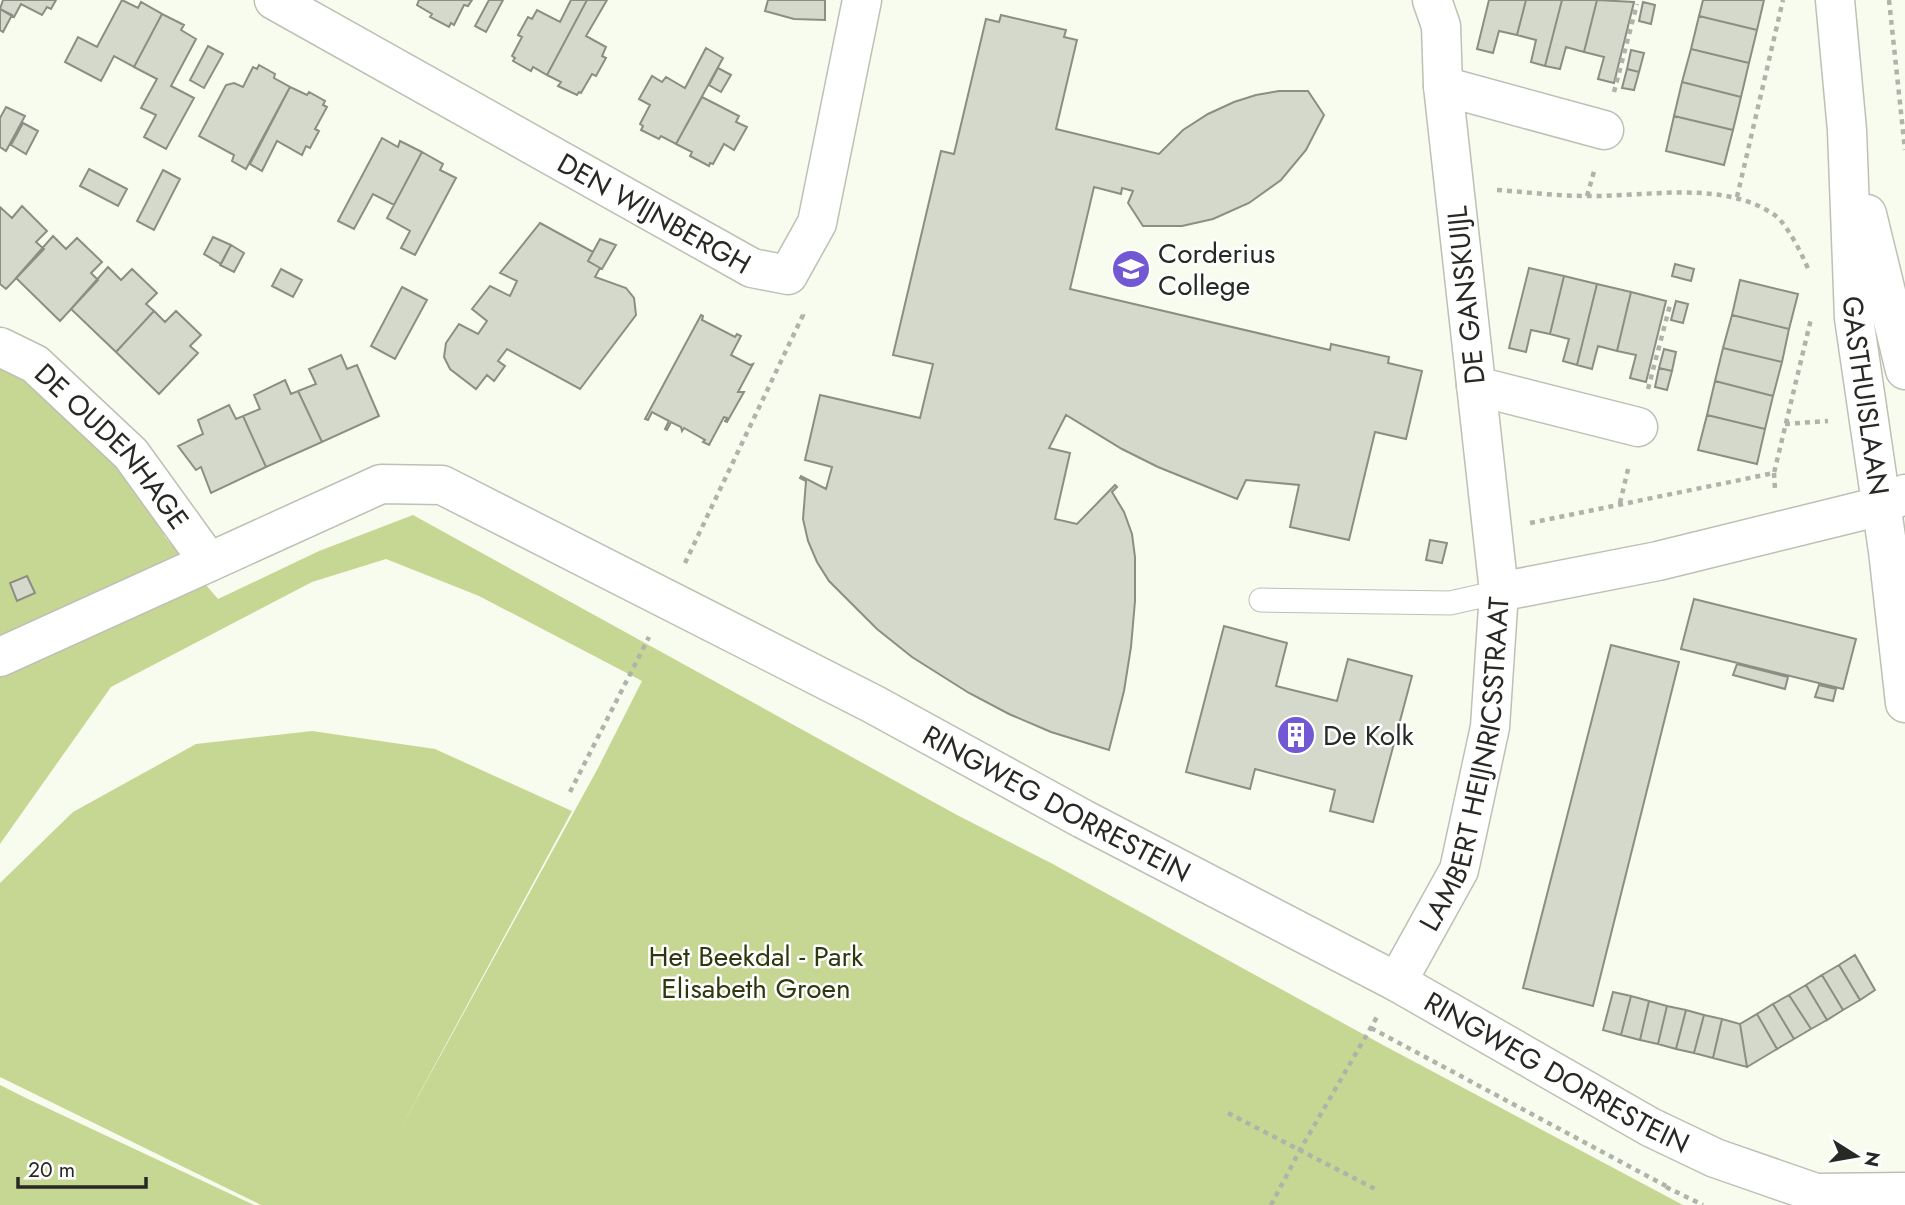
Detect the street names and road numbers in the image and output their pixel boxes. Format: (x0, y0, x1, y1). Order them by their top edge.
street label: DEN WIJNBERGH (550, 143, 759, 284)
street label: DE GANSKUIJL (1436, 204, 1496, 386)
street label: GASTHUISLAAN (1833, 295, 1900, 498)
street label: DE OUDENHAGE (26, 353, 199, 538)
street label: LAMBERT HEIJNRICSSTRAAT (1409, 595, 1519, 938)
street label: RINGWEG DORRESTEIN (916, 715, 1198, 892)
street label: RINGWEG DORRESTEIN (1417, 981, 1696, 1163)

